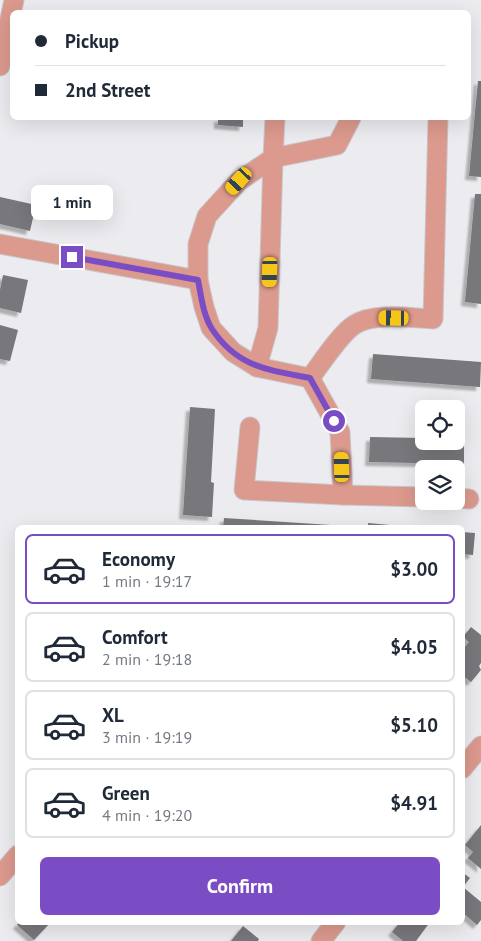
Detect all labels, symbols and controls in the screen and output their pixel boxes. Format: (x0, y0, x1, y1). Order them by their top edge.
text: Pickup (65, 29, 119, 53)
text: 2nd Street (65, 78, 150, 102)
car (223, 165, 254, 197)
callout: 1 min (31, 184, 113, 220)
text: 1 min (52, 192, 92, 212)
route end (61, 246, 83, 268)
car (261, 257, 278, 287)
car (378, 310, 409, 326)
map controls (415, 400, 465, 510)
button: locate (415, 400, 465, 450)
route start (323, 410, 345, 432)
car (333, 452, 350, 482)
button: layers (415, 460, 465, 510)
icon: car (42, 547, 87, 592)
text: Economy (102, 547, 175, 571)
text: $3.00 (390, 557, 438, 581)
text: 1 min · 19:17 (102, 571, 192, 591)
icon: car (42, 625, 87, 670)
text: Comfort (102, 625, 168, 649)
text: $4.05 (390, 635, 438, 659)
text: 2 min · 19:18 (102, 649, 192, 669)
icon: car (42, 703, 87, 748)
text: XL (102, 703, 124, 727)
text: $5.10 (390, 713, 438, 737)
text: 3 min · 19:19 (102, 727, 192, 747)
icon: car (42, 781, 87, 826)
text: Green (102, 781, 150, 805)
text: $4.91 (390, 791, 438, 815)
text: 4 min · 19:20 (102, 805, 192, 825)
button: Confirm (40, 857, 440, 915)

